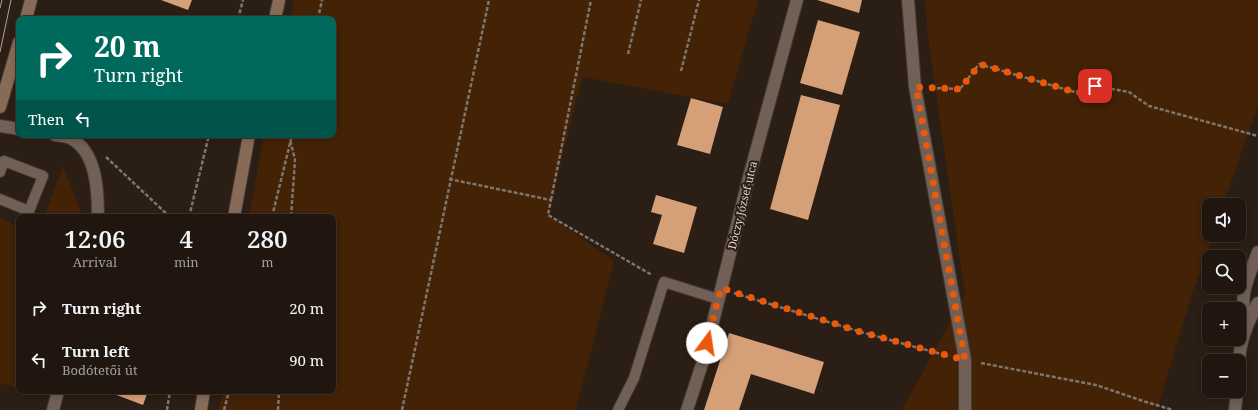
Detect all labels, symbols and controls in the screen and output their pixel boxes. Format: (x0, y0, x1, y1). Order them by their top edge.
text: 20 m (94, 27, 161, 65)
icon: right (28, 32, 80, 84)
text: Turn right (94, 63, 183, 87)
pin (1078, 69, 1112, 103)
icon: arrive (1084, 75, 1106, 97)
icon: left (72, 108, 94, 130)
text: Then (28, 109, 64, 129)
street label: Dóczy József utca (724, 159, 760, 251)
map controls (1202, 198, 1246, 398)
button: sound (1202, 198, 1246, 242)
text: 12:06 (64, 222, 126, 255)
text: 4 (180, 222, 193, 255)
text: 280 (247, 222, 288, 255)
button: search (1202, 250, 1246, 294)
text: Arrival (73, 253, 117, 271)
text: min (174, 253, 199, 271)
text: m (261, 253, 273, 271)
icon: right (28, 297, 50, 319)
text: Turn right (62, 298, 141, 318)
text: 20 m (289, 298, 324, 318)
button: + (1202, 302, 1246, 346)
position arrow (686, 322, 728, 364)
text: Turn left (62, 341, 130, 361)
icon: left (28, 349, 50, 371)
text: 90 m (289, 350, 324, 370)
button: − (1202, 354, 1246, 398)
text: Bodótetői út (62, 361, 137, 379)

